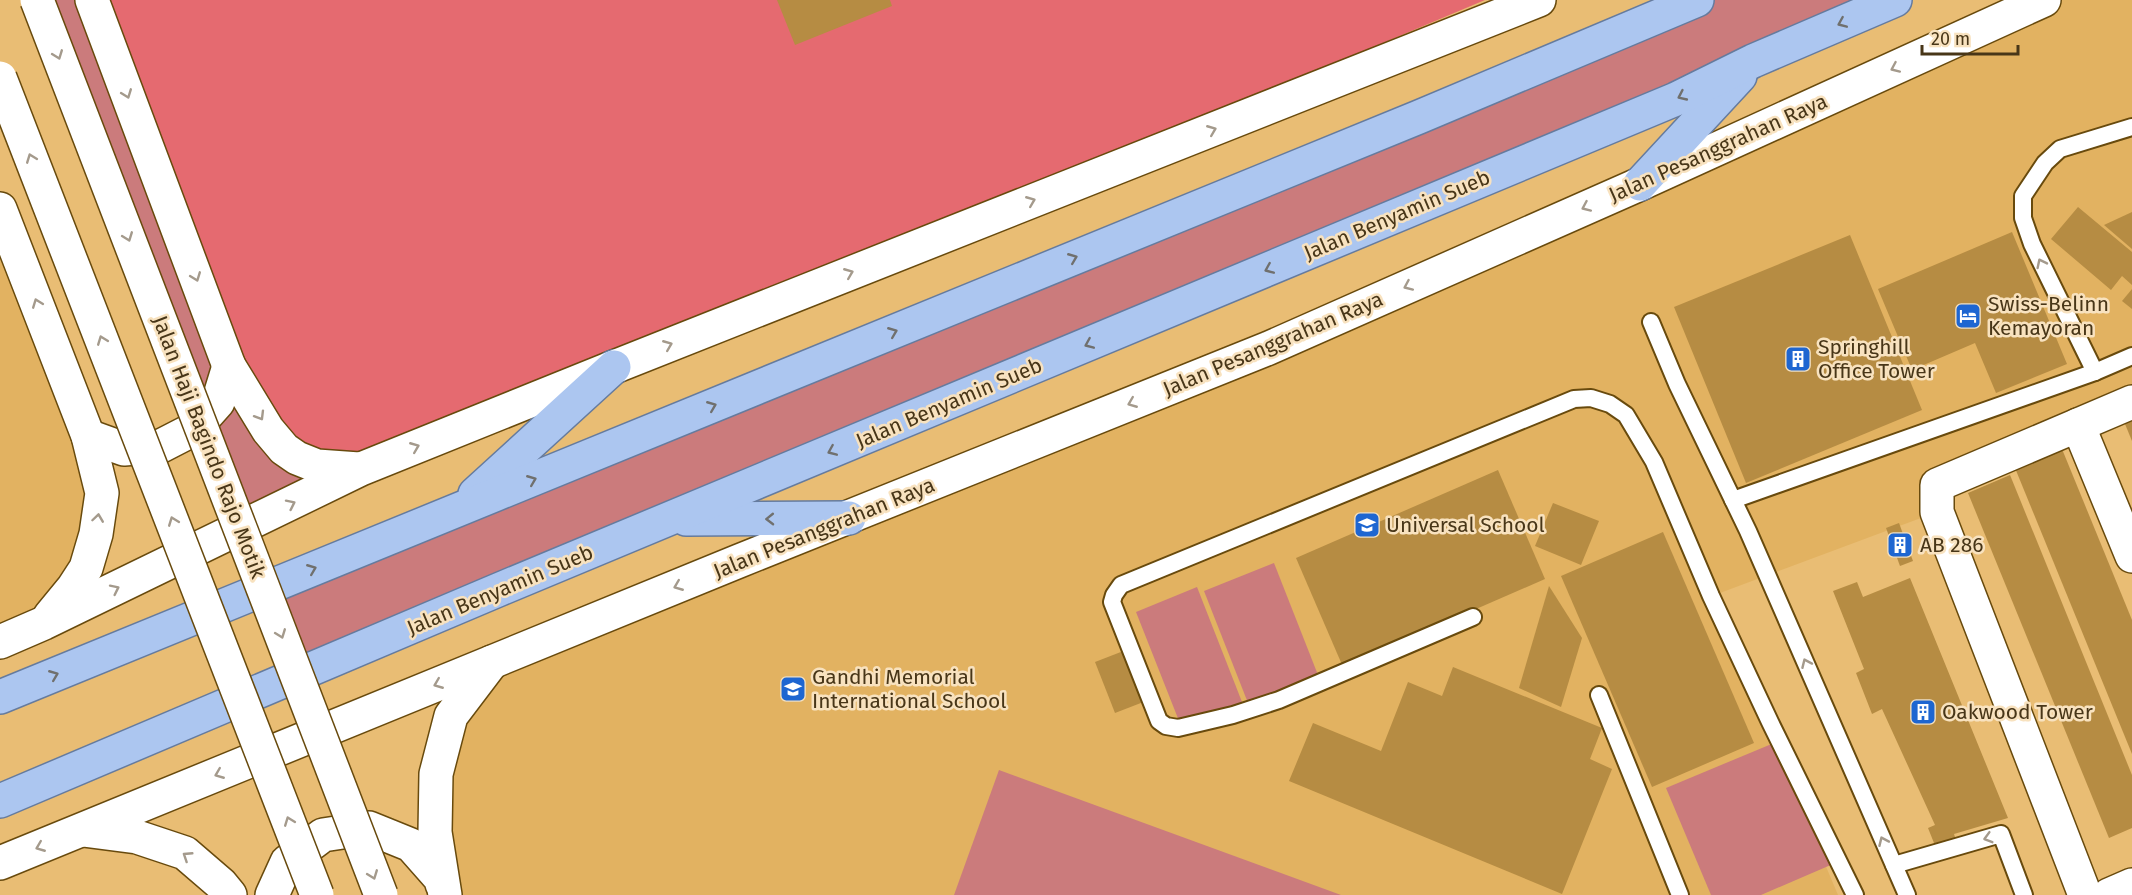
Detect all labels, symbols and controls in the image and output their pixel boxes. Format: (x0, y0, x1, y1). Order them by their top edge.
one-way arrow (1837, 16, 1848, 28)
scale bar (1922, 18, 2018, 56)
text: 20 m (1931, 28, 1970, 50)
one-way arrow (51, 48, 63, 59)
one-way arrow (1890, 60, 1901, 72)
one-way arrow (120, 88, 132, 99)
street label: Jalan Pesanggrahan Raya (1605, 88, 1831, 208)
one-way arrow (1677, 89, 1688, 101)
one-way arrow (1206, 124, 1217, 137)
one-way arrow (26, 153, 39, 164)
street label: Jalan Benyamin Sueb (1300, 164, 1494, 266)
one-way arrow (1024, 196, 1035, 208)
one-way arrow (1582, 199, 1593, 211)
one-way arrow (121, 230, 133, 241)
one-way arrow (1067, 253, 1078, 265)
one-way arrow (2037, 259, 2049, 270)
one-way arrow (1265, 262, 1276, 274)
one-way arrow (843, 268, 854, 280)
one-way arrow (188, 271, 201, 281)
one-way arrow (1403, 279, 1414, 291)
street label: Jalan Pesanggrahan Raya (1159, 286, 1387, 402)
place label: Swiss-Belinn Kemayoran (1988, 291, 2109, 341)
one-way arrow (32, 299, 44, 310)
hotel icon: Swiss-Belinn Kemayoran (1953, 301, 1983, 331)
street label: Jalan Haji Bagindo Rajo Motik (147, 312, 271, 582)
one-way arrow (887, 327, 898, 339)
place label: Springhill Office Tower (1818, 334, 1935, 384)
one-way arrow (97, 335, 109, 346)
one-way arrow (1085, 337, 1096, 349)
one-way arrow (662, 340, 673, 352)
building icon: Springhill Office Tower (1783, 344, 1813, 374)
street label: Jalan Benyamin Sueb (852, 352, 1046, 454)
one-way arrow (1127, 396, 1138, 408)
one-way arrow (706, 401, 717, 413)
one-way arrow (252, 410, 264, 420)
one-way arrow (409, 442, 420, 454)
one-way arrow (827, 444, 838, 456)
street label: Jalan Pesanggrahan Raya (709, 472, 939, 584)
one-way arrow (526, 475, 537, 487)
one-way arrow (284, 499, 295, 511)
school or university icon: Universal School (1352, 510, 1382, 540)
one-way arrow (765, 512, 774, 525)
place label: Universal School (1386, 512, 1545, 538)
one-way arrow (92, 513, 104, 523)
one-way arrow (168, 517, 180, 528)
building icon: AB 286 (1885, 530, 1915, 560)
place label: AB 286 (1920, 532, 1984, 558)
street label: Jalan Benyamin Sueb (403, 539, 597, 641)
one-way arrow (306, 564, 317, 576)
one-way arrow (674, 579, 685, 591)
one-way arrow (109, 584, 120, 596)
one-way arrow (273, 629, 286, 639)
one-way arrow (1801, 658, 1813, 669)
place label: Gandhi Memorial International School (812, 664, 1007, 714)
one-way arrow (48, 670, 59, 682)
school or university icon: Gandhi Memorial International School (778, 674, 808, 704)
one-way arrow (433, 677, 444, 689)
building icon: Oakwood Tower (1908, 697, 1938, 727)
place label: Oakwood Tower (1942, 699, 2093, 725)
one-way arrow (214, 767, 225, 779)
one-way arrow (284, 816, 296, 827)
one-way arrow (1983, 831, 1993, 843)
one-way arrow (1879, 837, 1891, 848)
one-way arrow (36, 840, 47, 852)
one-way arrow (182, 852, 193, 863)
one-way arrow (366, 869, 378, 880)

